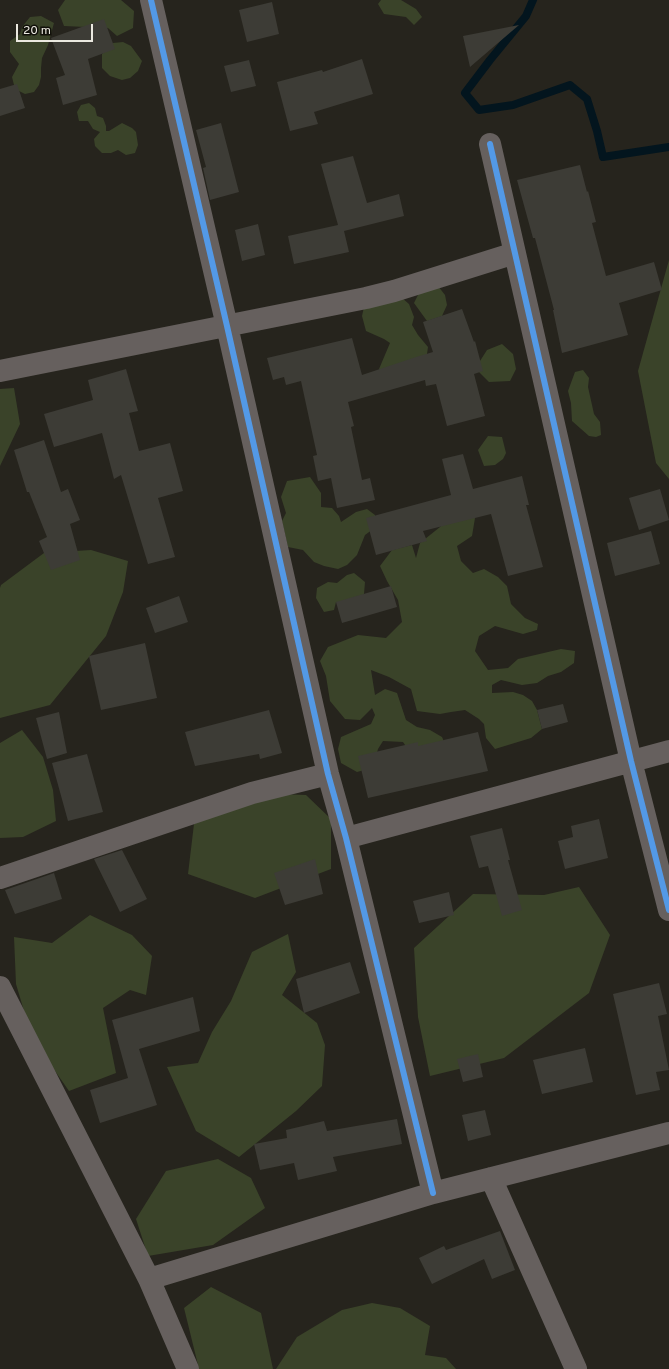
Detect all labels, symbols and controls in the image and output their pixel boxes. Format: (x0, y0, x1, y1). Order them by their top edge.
scale bar (18, 16, 95, 42)
text: 20 m (23, 23, 51, 39)

